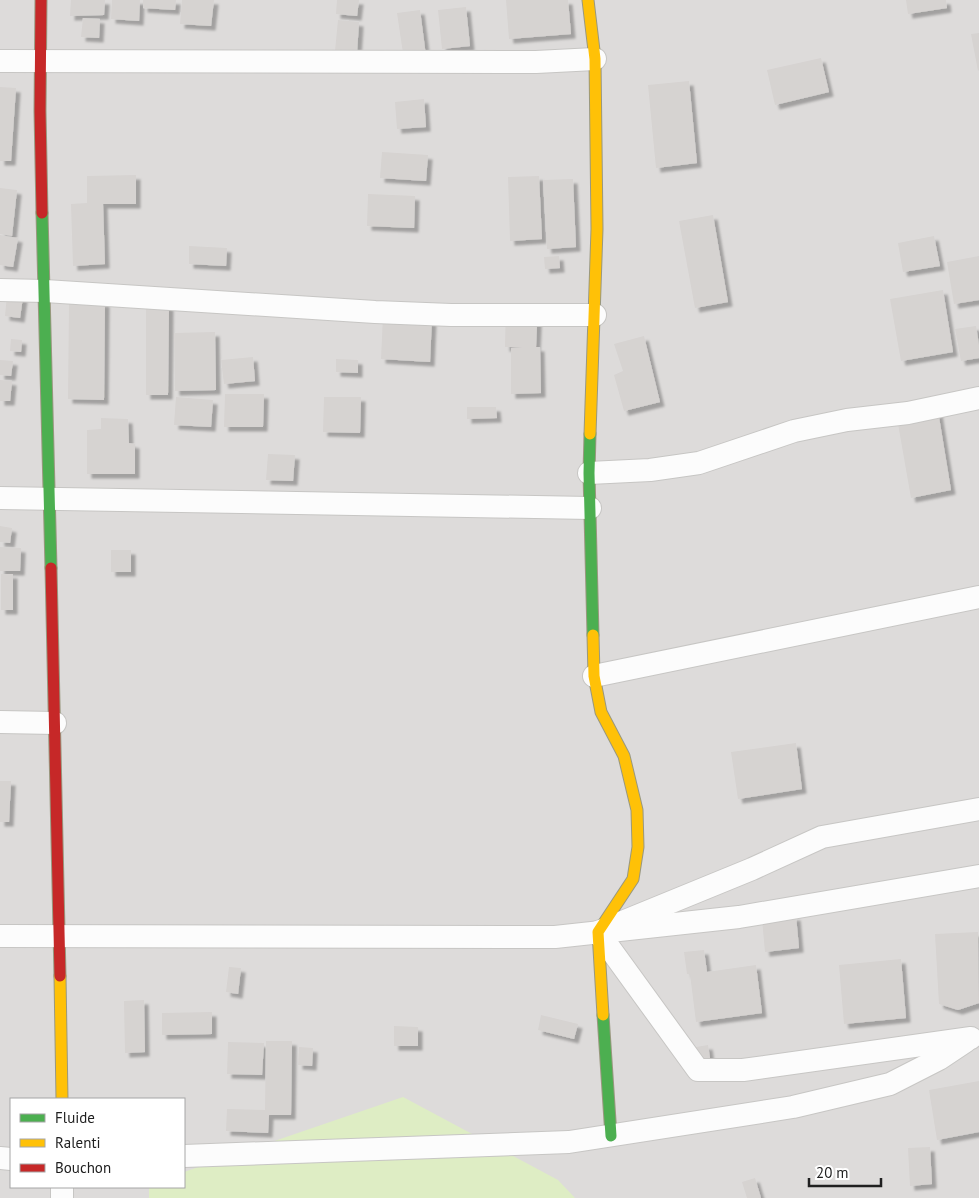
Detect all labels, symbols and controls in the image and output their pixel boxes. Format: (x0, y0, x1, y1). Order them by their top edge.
legend (10, 1098, 185, 1188)
text: Fluide (55, 1108, 95, 1127)
text: Ralenti (55, 1133, 101, 1152)
scale bar (809, 1156, 882, 1188)
text: Bouchon (55, 1158, 111, 1177)
text: 20 m (816, 1163, 849, 1182)

